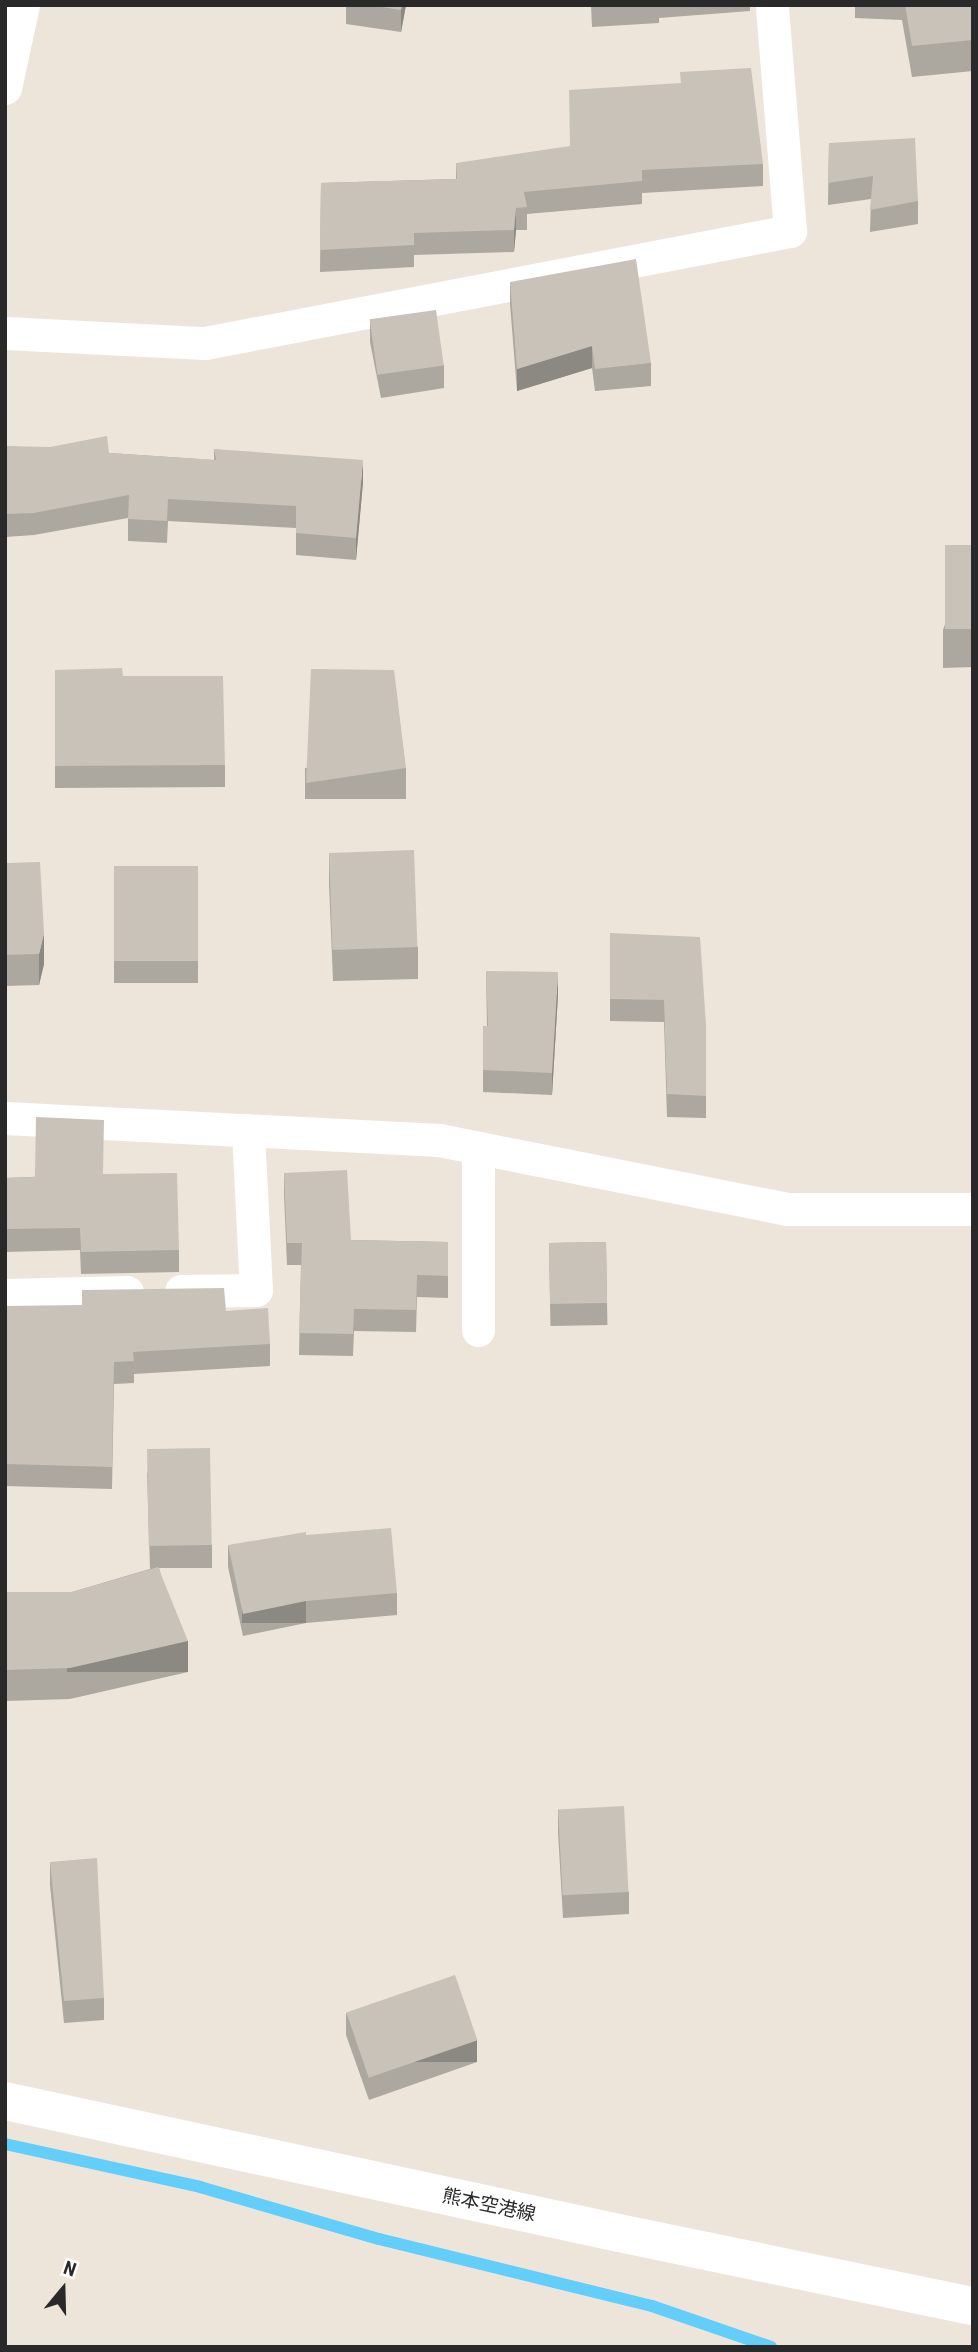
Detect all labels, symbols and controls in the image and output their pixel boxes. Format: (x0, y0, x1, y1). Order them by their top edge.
street label: 熊本空港線 (440, 2184, 538, 2226)
north arrow (28, 2254, 98, 2324)
text: N (61, 2256, 79, 2281)

